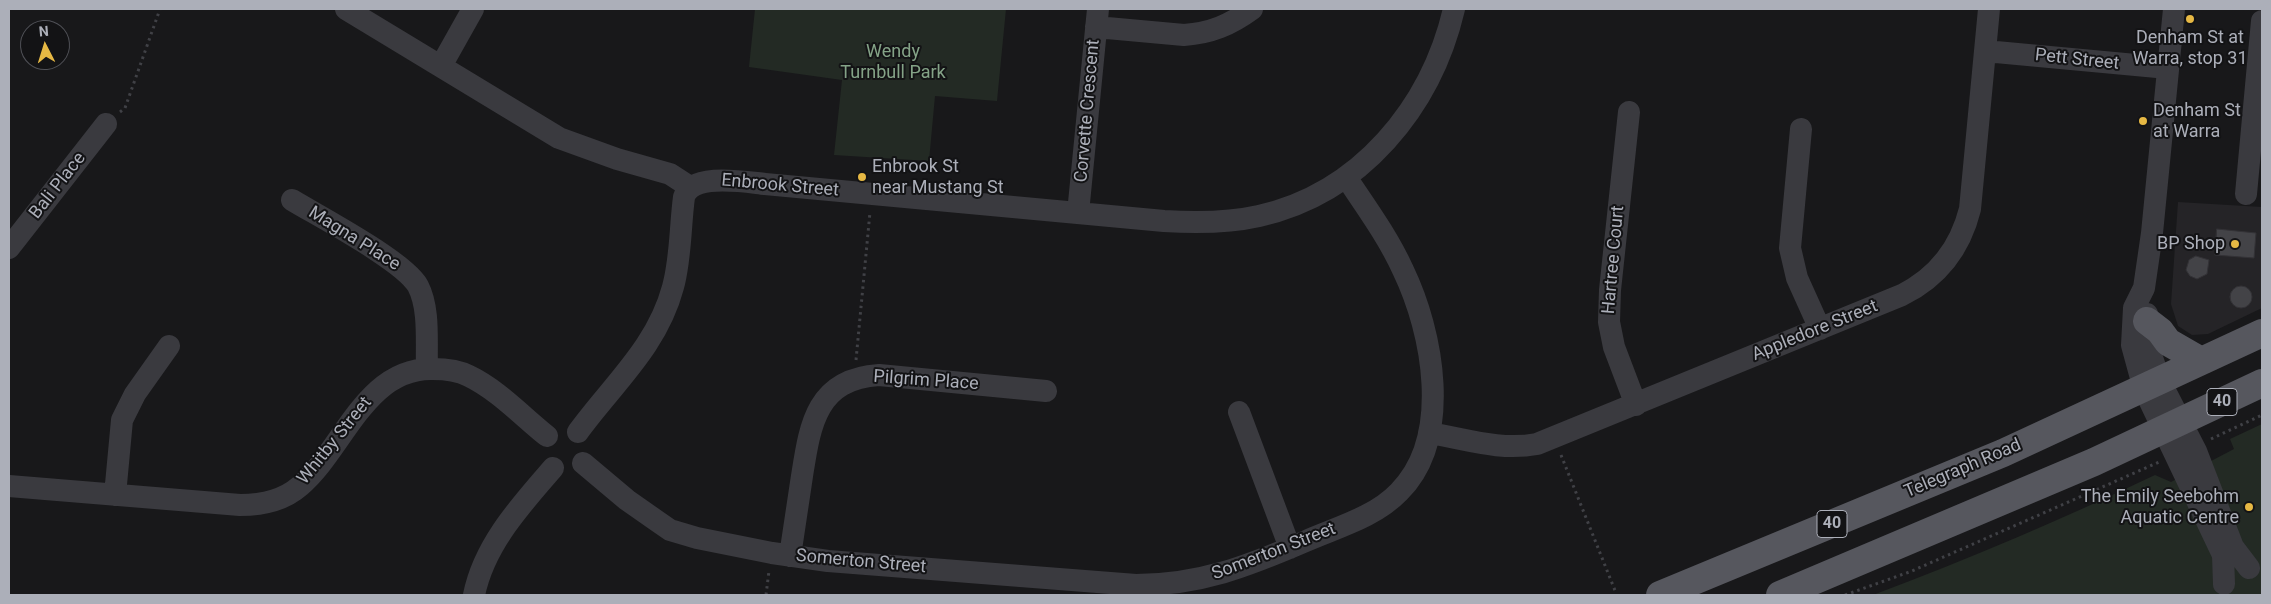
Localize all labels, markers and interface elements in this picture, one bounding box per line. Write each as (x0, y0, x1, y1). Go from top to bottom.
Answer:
marker: Denham St at Warra, stop 31 (2184, 13, 2196, 25)
north arrow (20, 20, 70, 70)
text: N (38, 23, 49, 39)
place label: Denham St at Warra, stop 31 (2132, 27, 2248, 70)
street label: Corvette Crescent (1071, 39, 1105, 183)
park label: Wendy Turnbull Park (840, 41, 946, 84)
street label: Pett Street (2034, 45, 2120, 75)
place label: Denham St at Warra (2153, 100, 2241, 142)
marker: Denham St at Warra (2137, 115, 2149, 127)
street label: Bali Place (25, 148, 91, 224)
place label: Enbrook St near Mustang St (872, 156, 1004, 198)
street label: Enbrook Street (720, 170, 840, 202)
marker: Enbrook St near Mustang St (856, 171, 868, 183)
street label: Magna Place (304, 202, 404, 276)
street label: Hartree Court (1598, 205, 1630, 315)
place label: BP Shop (2157, 233, 2225, 255)
marker: BP Shop (2229, 238, 2241, 250)
street label: Appledore Street (1749, 296, 1881, 366)
street label: Pilgrim Place (873, 367, 979, 395)
road number: 40 (2207, 388, 2237, 416)
street label: Whitby Street (293, 393, 377, 489)
street label: Telegraph Road (1901, 435, 2025, 503)
place label: The Emily Seebohm Aquatic Centre (2081, 486, 2239, 528)
marker: The Emily Seebohm Aquatic Centre (2243, 501, 2255, 513)
road number: 40 (1817, 510, 1847, 538)
street label: Somerton Street (1209, 518, 1339, 586)
street label: Somerton Street (795, 546, 927, 578)

